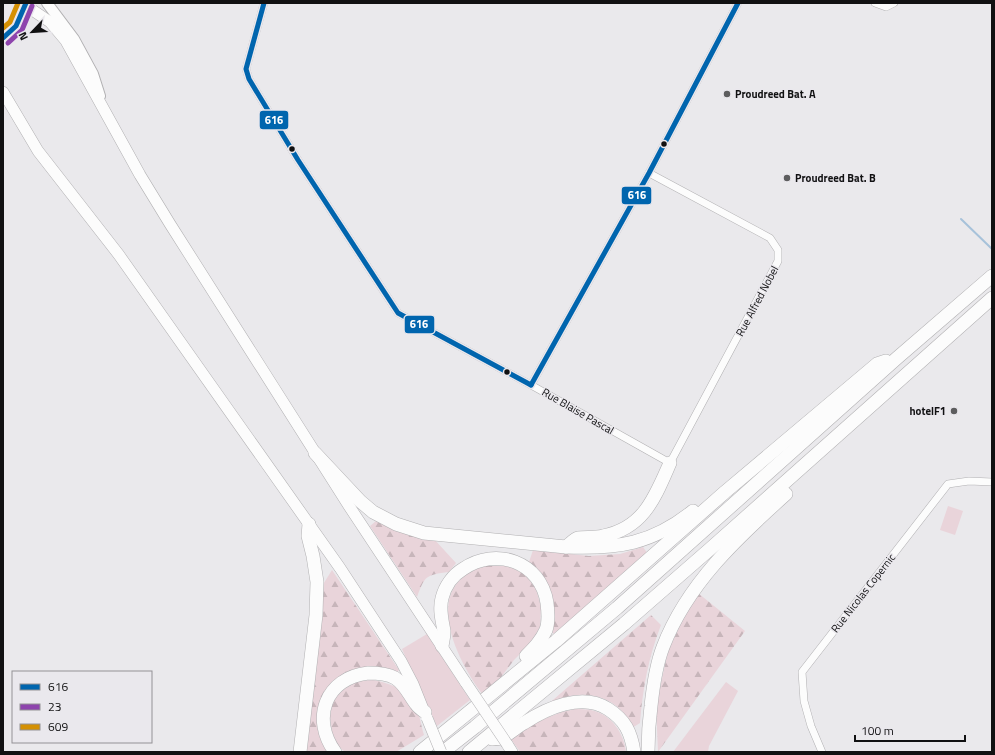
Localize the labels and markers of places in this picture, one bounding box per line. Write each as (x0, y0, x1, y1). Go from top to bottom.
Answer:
place label: Proudreed Bat. A (735, 86, 816, 102)
marker: Proudreed Bat. A (722, 89, 732, 99)
unlabelled marker (659, 139, 669, 149)
unlabelled marker (287, 144, 297, 154)
place label: Proudreed Bat. B (795, 170, 876, 186)
marker: Proudreed Bat. B (782, 173, 792, 183)
unlabelled marker (502, 367, 512, 377)
place label: hotelF1 (909, 403, 946, 419)
marker: hotelF1 (949, 406, 959, 416)

